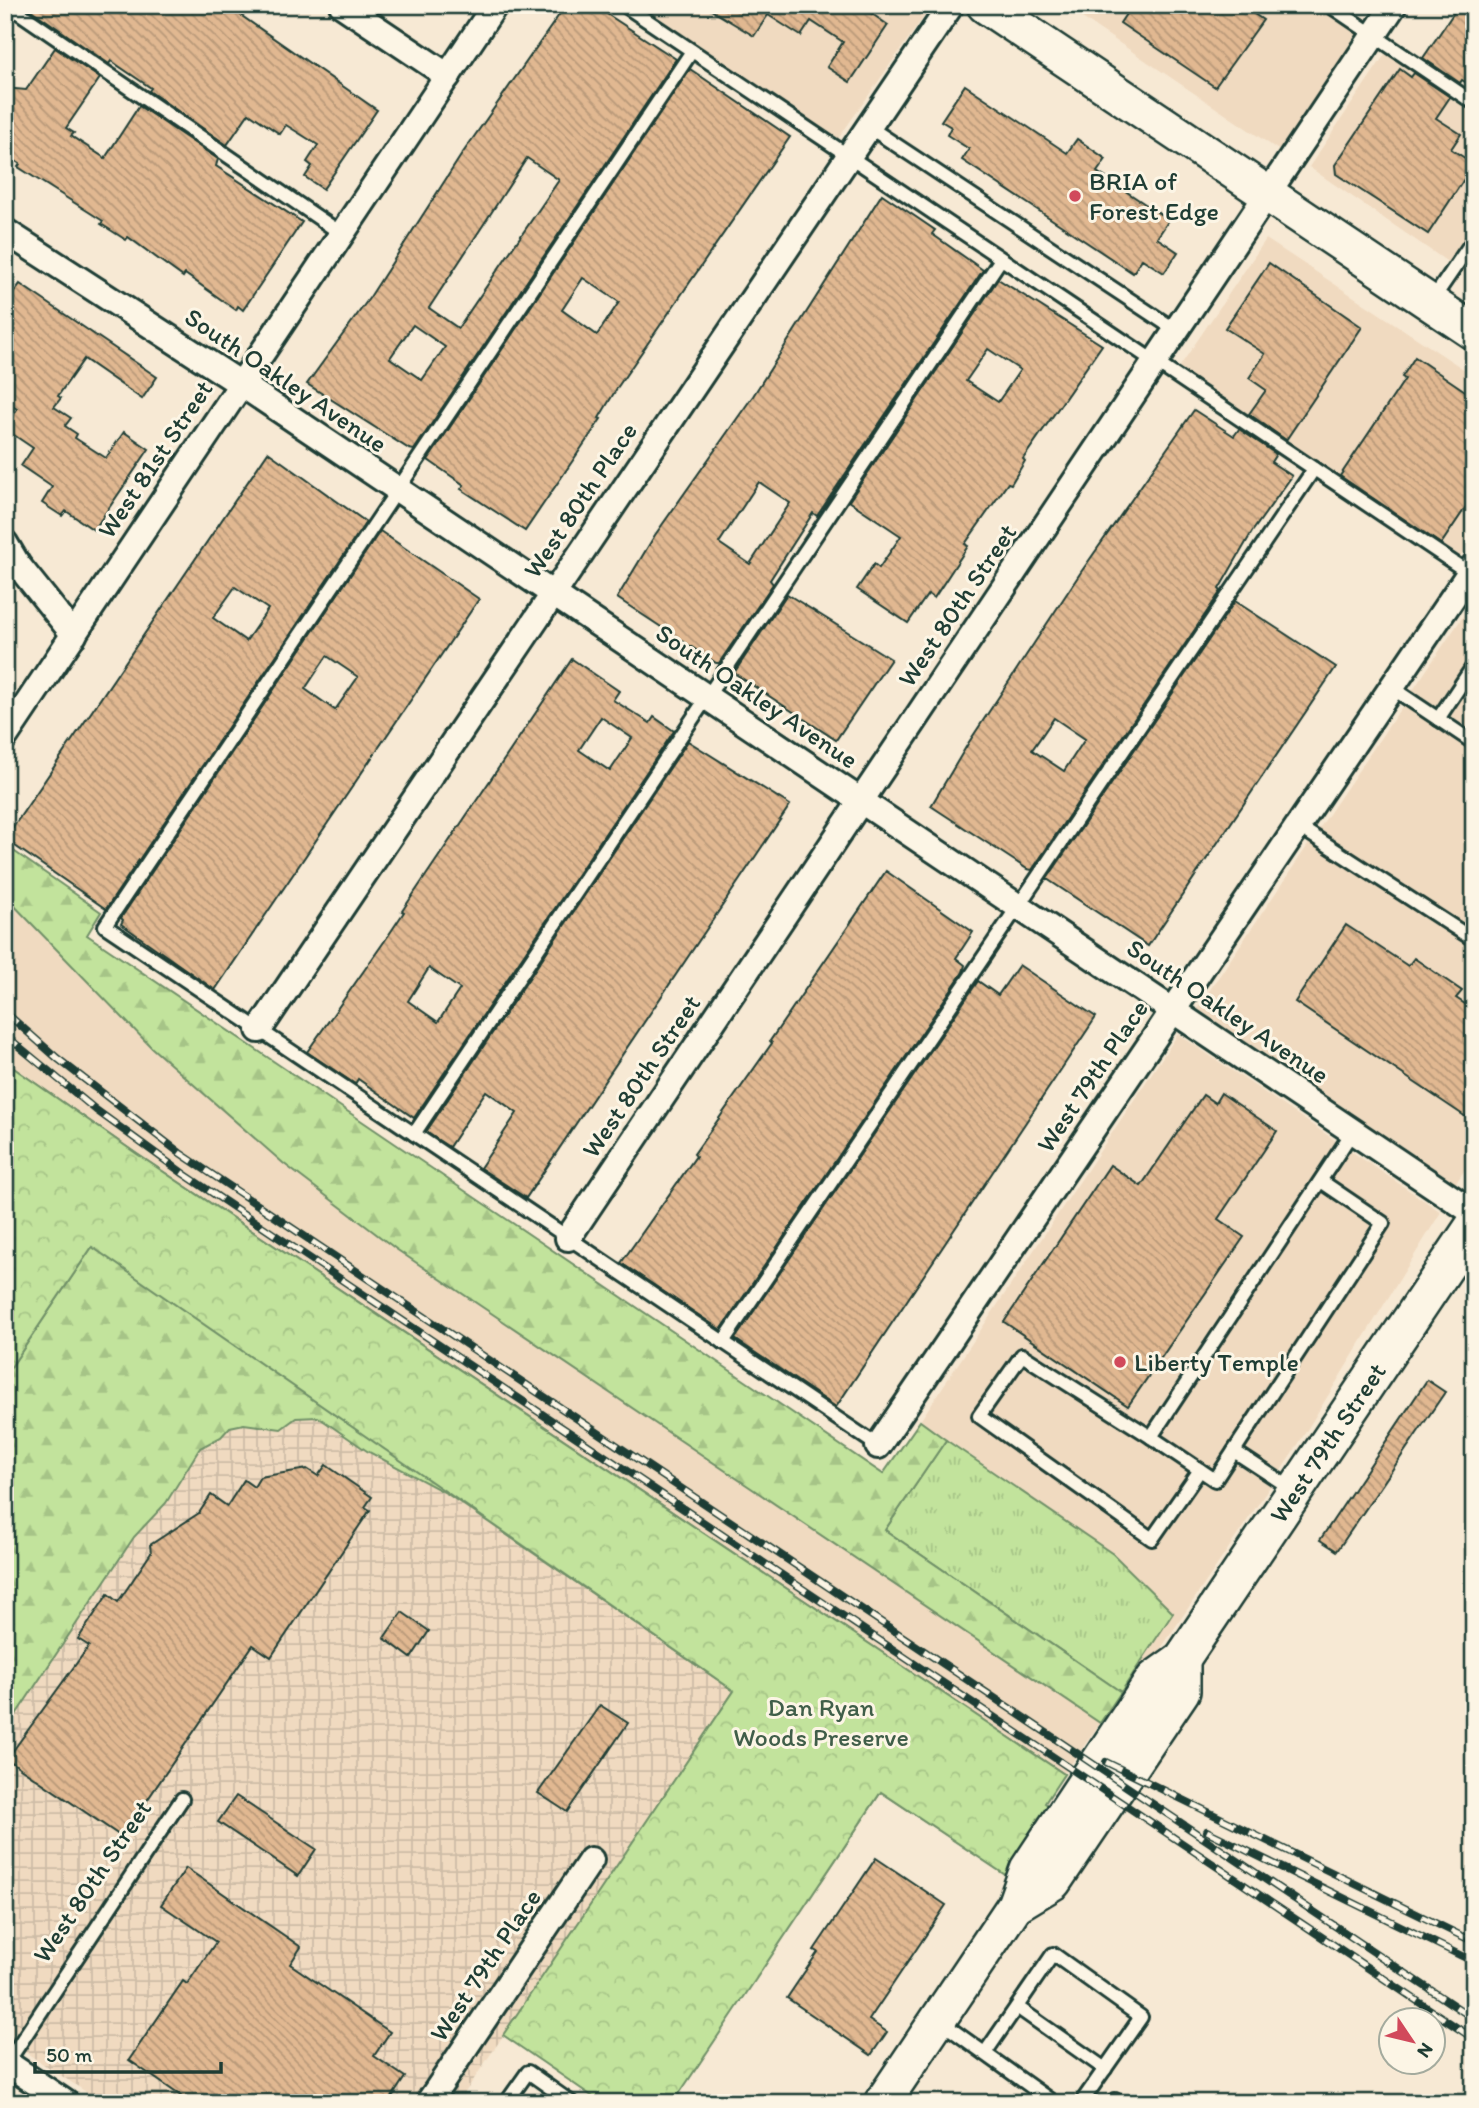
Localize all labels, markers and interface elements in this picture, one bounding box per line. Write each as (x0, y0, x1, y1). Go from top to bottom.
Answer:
place label: BRIA of Forest Edge (1089, 165, 1219, 227)
marker: BRIA of Forest Edge (1067, 188, 1083, 204)
street label: South Oakley Avenue (179, 300, 393, 460)
street label: West 81st Street (90, 374, 220, 544)
street label: West 80th Place (516, 416, 644, 584)
street label: West 80th Street (891, 517, 1023, 693)
street label: South Oakley Avenue (650, 616, 864, 776)
street label: South Oakley Avenue (1121, 931, 1335, 1091)
street label: West 80th Street (575, 988, 707, 1164)
street label: West 79th Place (1029, 994, 1155, 1158)
place label: Liberty Temple (1134, 1346, 1299, 1378)
marker: Liberty Temple (1112, 1354, 1128, 1370)
street label: West 79th Street (1262, 1356, 1393, 1529)
park label: Dan Ryan Woods Preserve (733, 1691, 909, 1753)
street label: West 80th Street (26, 1793, 158, 1969)
street label: West 79th Place (422, 1883, 548, 2047)
north arrow (1378, 2007, 1448, 2076)
scale bar (35, 2031, 220, 2075)
text: N (1412, 2039, 1439, 2062)
text: 50 m (46, 2042, 93, 2067)

